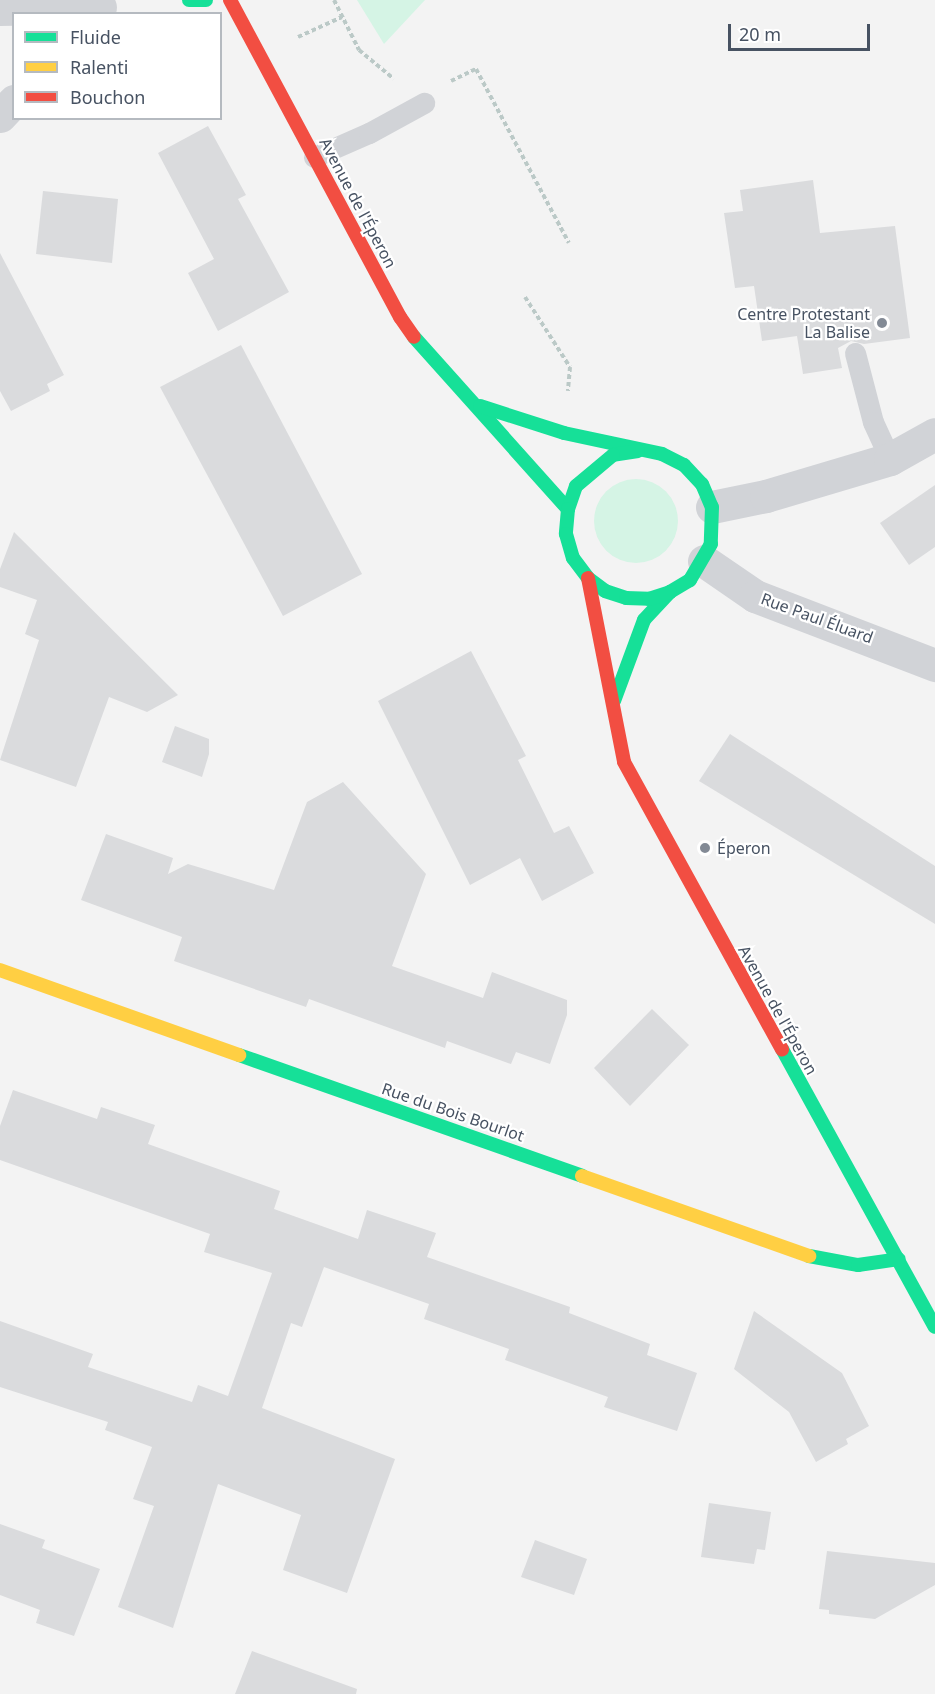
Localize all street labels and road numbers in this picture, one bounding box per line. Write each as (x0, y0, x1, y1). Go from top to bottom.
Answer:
street label: Avenue de l'Éperon (316, 135, 400, 271)
street label: Rue Paul Éluard (758, 589, 876, 647)
street label: Avenue de l'Éperon (735, 942, 821, 1078)
street label: Rue du Bois Bourlot (379, 1079, 527, 1145)

